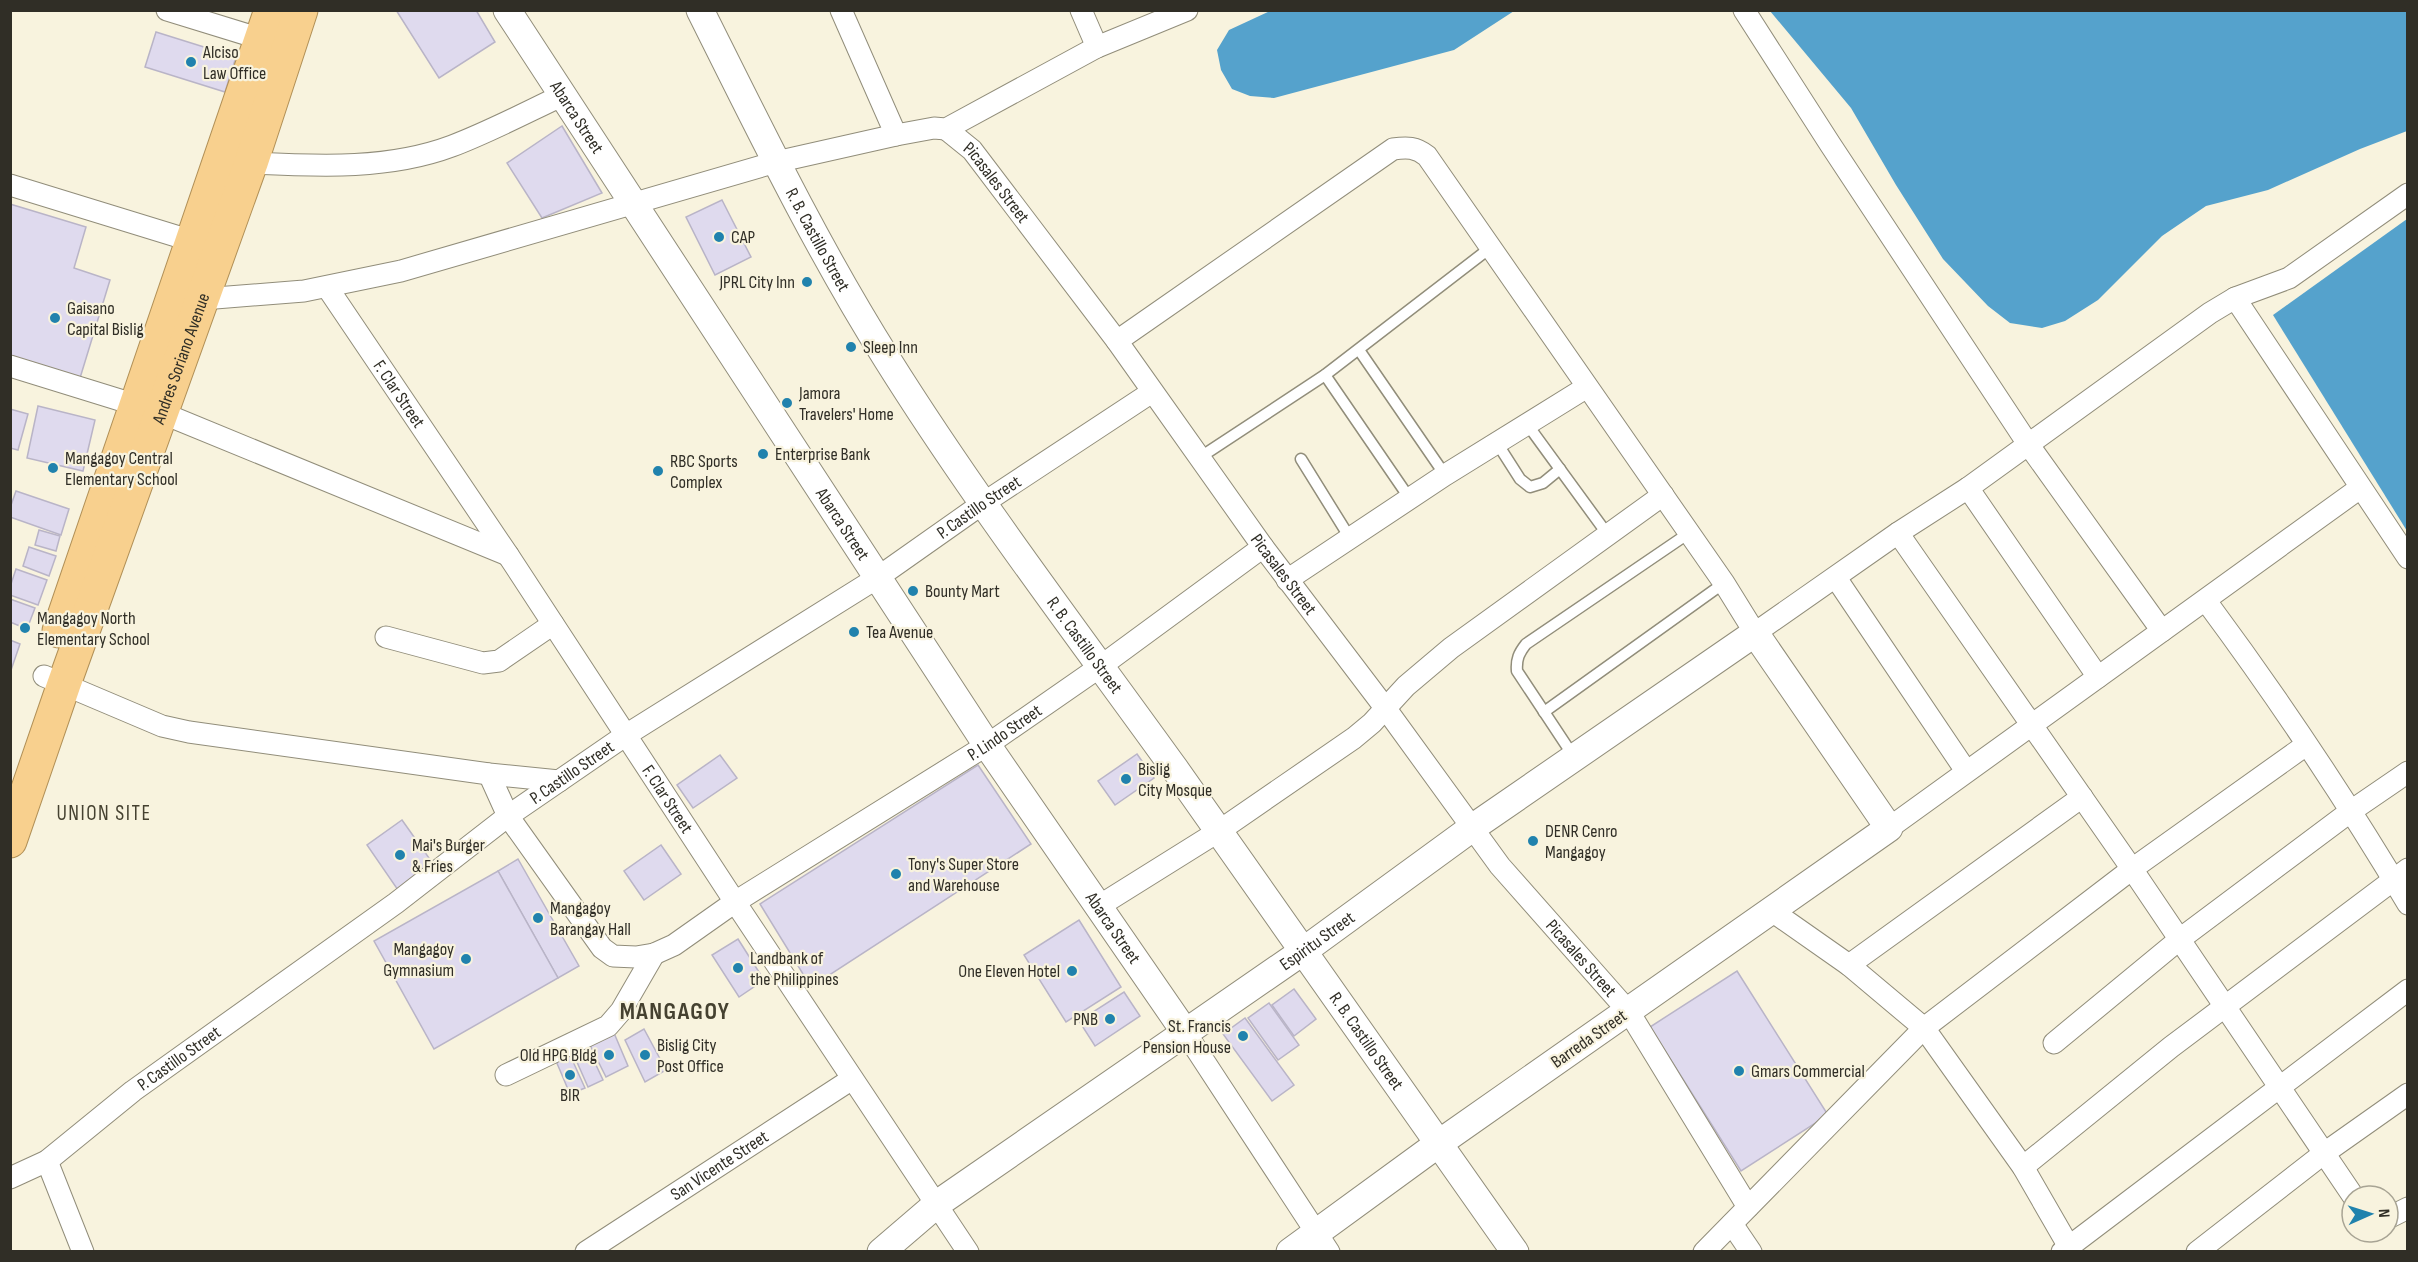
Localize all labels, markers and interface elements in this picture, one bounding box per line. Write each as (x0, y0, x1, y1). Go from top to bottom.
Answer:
place label: Alciso Law Office (202, 42, 266, 84)
marker: Alciso Law Office (184, 55, 198, 69)
street label: Abarca Street (545, 76, 608, 158)
street label: Picasales Street (960, 137, 1034, 227)
street label: R. B. Castillo Street (781, 184, 855, 295)
place label: CAP (731, 227, 755, 248)
marker: CAP (712, 230, 726, 244)
place label: JPRL City Inn (718, 272, 795, 293)
marker: JPRL City Inn (800, 275, 814, 289)
street label: Andres Soriano Avenue (147, 290, 214, 428)
place label: Gaisano Capital Bislig (67, 298, 144, 340)
marker: Gaisano Capital Bislig (48, 311, 62, 325)
place label: Sleep Inn (863, 337, 918, 358)
marker: Sleep Inn (844, 340, 858, 354)
street label: F. Clar Street (369, 356, 430, 432)
place label: Jamora Travelers' Home (798, 383, 894, 425)
marker: Jamora Travelers' Home (780, 396, 794, 410)
place label: Enterprise Bank (775, 444, 870, 465)
marker: Enterprise Bank (756, 447, 770, 461)
place label: Mangagoy Central Elementary School (65, 448, 178, 490)
place label: RBC Sports Complex (670, 451, 738, 493)
marker: Mangagoy Central Elementary School (46, 461, 60, 475)
marker: RBC Sports Complex (651, 464, 665, 478)
street label: P. Castillo Street (933, 471, 1025, 543)
street label: Abarca Street (811, 483, 874, 565)
street label: Picasales Street (1246, 530, 1321, 619)
place label: Bounty Mart (925, 581, 1000, 602)
marker: Bounty Mart (906, 584, 920, 598)
street label: R. B. Castillo Street (1043, 593, 1127, 698)
place label: Mangagoy North Elementary School (37, 608, 150, 650)
marker: Mangagoy North Elementary School (18, 621, 32, 635)
place label: Tea Avenue (866, 622, 933, 643)
marker: Tea Avenue (847, 625, 861, 639)
street label: P. Lindo Street (964, 700, 1046, 765)
street label: P. Castillo Street (526, 736, 618, 808)
place label: Bislig City Mosque (1138, 759, 1212, 801)
street label: F. Clar Street (638, 761, 698, 837)
marker: Bislig City Mosque (1119, 772, 1133, 786)
district label: UNION SITE (56, 801, 152, 826)
place label: DENR Cenro Mangagoy (1545, 821, 1618, 863)
marker: DENR Cenro Mangagoy (1526, 834, 1540, 848)
place label: Mai's Burger & Fries (412, 835, 485, 877)
marker: Mai's Burger & Fries (393, 848, 407, 862)
place label: Tony's Super Store and Warehouse (908, 854, 1019, 896)
marker: Tony's Super Store and Warehouse (889, 867, 903, 881)
street label: Abarca Street (1081, 887, 1145, 968)
place label: Mangagoy Barangay Hall (550, 898, 631, 940)
street label: Espiritu Street (1276, 907, 1359, 975)
marker: Mangagoy Barangay Hall (531, 911, 545, 925)
street label: Picasales Street (1542, 915, 1621, 1001)
place label: Mangagoy Gymnasium (383, 939, 454, 981)
place label: Landbank of the Philippines (750, 948, 839, 990)
marker: Mangagoy Gymnasium (459, 952, 473, 966)
marker: Landbank of the Philippines (731, 961, 745, 975)
place label: One Eleven Hotel (958, 961, 1060, 982)
marker: One Eleven Hotel (1065, 964, 1079, 978)
street label: R. B. Castillo Street (1325, 988, 1408, 1094)
district label: MANGAGOY (620, 997, 730, 1026)
street label: Barreda Street (1547, 1005, 1631, 1073)
place label: PNB (1073, 1009, 1098, 1030)
marker: PNB (1103, 1012, 1117, 1026)
place label: St. Francis Pension House (1143, 1016, 1231, 1058)
street label: P. Castillo Street (133, 1021, 225, 1095)
marker: St. Francis Pension House (1236, 1029, 1250, 1043)
place label: Bislig City Post Office (657, 1035, 724, 1077)
place label: Old HPG Bldg (520, 1045, 597, 1066)
marker: Old HPG Bldg (602, 1048, 616, 1062)
marker: Bislig City Post Office (638, 1048, 652, 1062)
place label: Gmars Commercial (1751, 1061, 1865, 1082)
marker: Gmars Commercial (1732, 1064, 1746, 1078)
marker: BIR (563, 1068, 577, 1082)
place label: BIR (560, 1085, 580, 1106)
street label: San Vicente Street (666, 1126, 773, 1205)
north arrow (2340, 1184, 2400, 1244)
text: N (2374, 1209, 2393, 1218)

